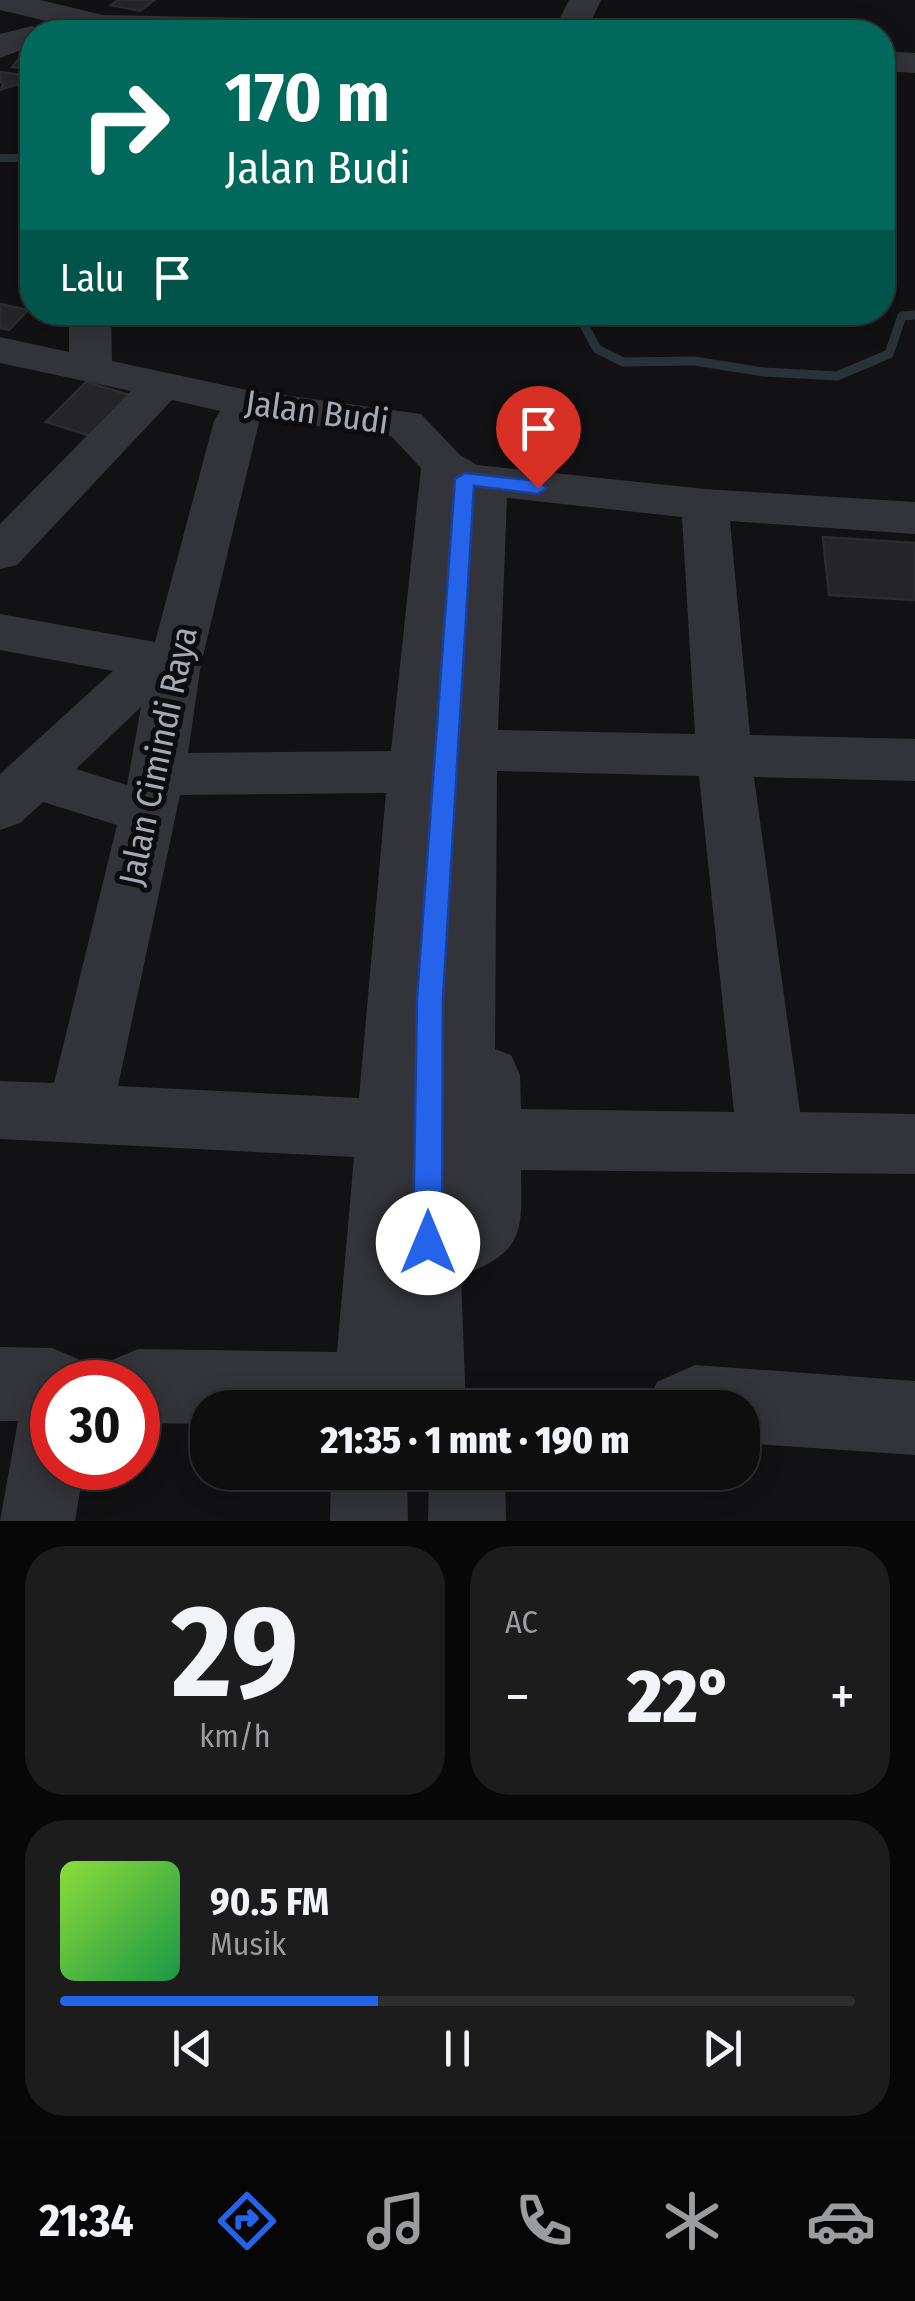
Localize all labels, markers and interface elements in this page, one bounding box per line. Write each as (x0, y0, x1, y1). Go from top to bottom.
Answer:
text: 170 m (225, 56, 390, 140)
icon: right (60, 60, 190, 190)
text: Jalan Budi (225, 141, 411, 195)
icon: arrive (145, 250, 200, 305)
text: Lalu (60, 255, 125, 301)
street label: Jalan Budi (243, 381, 391, 443)
pin (496, 386, 581, 489)
icon: arrive (511, 401, 566, 456)
street label: Jalan Cimindi Raya (110, 623, 206, 889)
position arrow (376, 1191, 480, 1295)
speed limit sign: 30 (30, 1360, 160, 1490)
text: 21:35 · 1 mnt · 190 m (321, 1417, 629, 1463)
text: 29 (172, 1574, 298, 1730)
text: AC (505, 1603, 538, 1641)
text: 22° (627, 1652, 733, 1742)
text: − (505, 1664, 530, 1730)
text: + (830, 1664, 855, 1730)
text: km/h (199, 1717, 271, 1755)
text: 90.5 FM (210, 1879, 329, 1925)
text: Musik (210, 1925, 286, 1963)
icon: previous (165, 2021, 220, 2076)
icon: pause (430, 2021, 485, 2076)
icon: next (695, 2021, 750, 2076)
icon: directions (212, 2186, 282, 2256)
icon: music (361, 2186, 431, 2256)
icon: phone (509, 2186, 579, 2256)
icon: climate (657, 2186, 727, 2256)
icon: car (806, 2186, 876, 2256)
text: 21:34 (39, 2194, 134, 2248)

